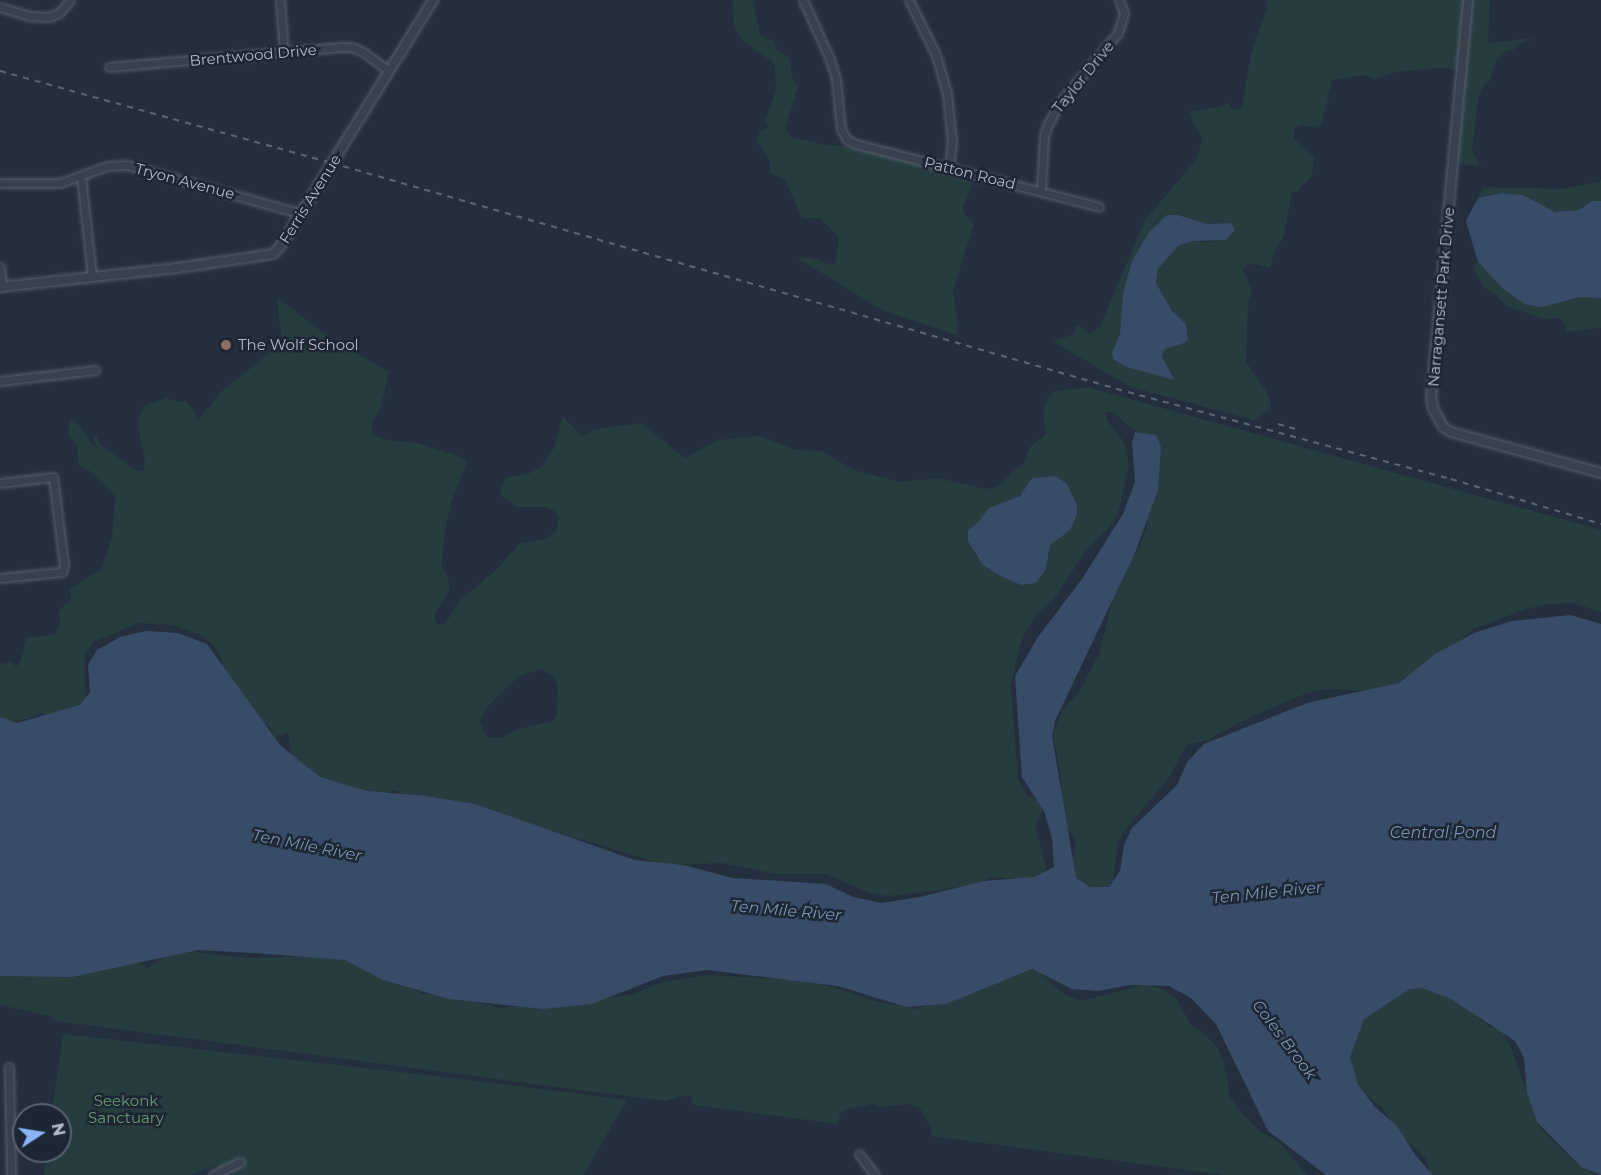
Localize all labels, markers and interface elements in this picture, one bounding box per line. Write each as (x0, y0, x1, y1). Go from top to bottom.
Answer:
street label: Taylor Drive (1048, 37, 1118, 117)
street label: Brentwood Drive (189, 40, 317, 70)
street label: Ferris Avenue (275, 151, 345, 247)
street label: Patton Road (922, 153, 1018, 193)
street label: Tryon Avenue (133, 159, 237, 203)
street label: Narragansett Park Drive (1424, 206, 1458, 388)
place label: The Wolf School (238, 336, 359, 354)
marker: The Wolf School (219, 338, 233, 352)
water label: Central Pond (1390, 823, 1496, 843)
water label: Ten Mile River (251, 826, 363, 866)
water label: Ten Mile River (1211, 878, 1323, 908)
water label: Ten Mile River (730, 897, 842, 925)
water label: Coles Brook (1248, 996, 1320, 1084)
park label: Seekonk Sanctuary (88, 1091, 164, 1126)
north arrow (12, 1103, 72, 1163)
text: N (48, 1121, 69, 1138)

